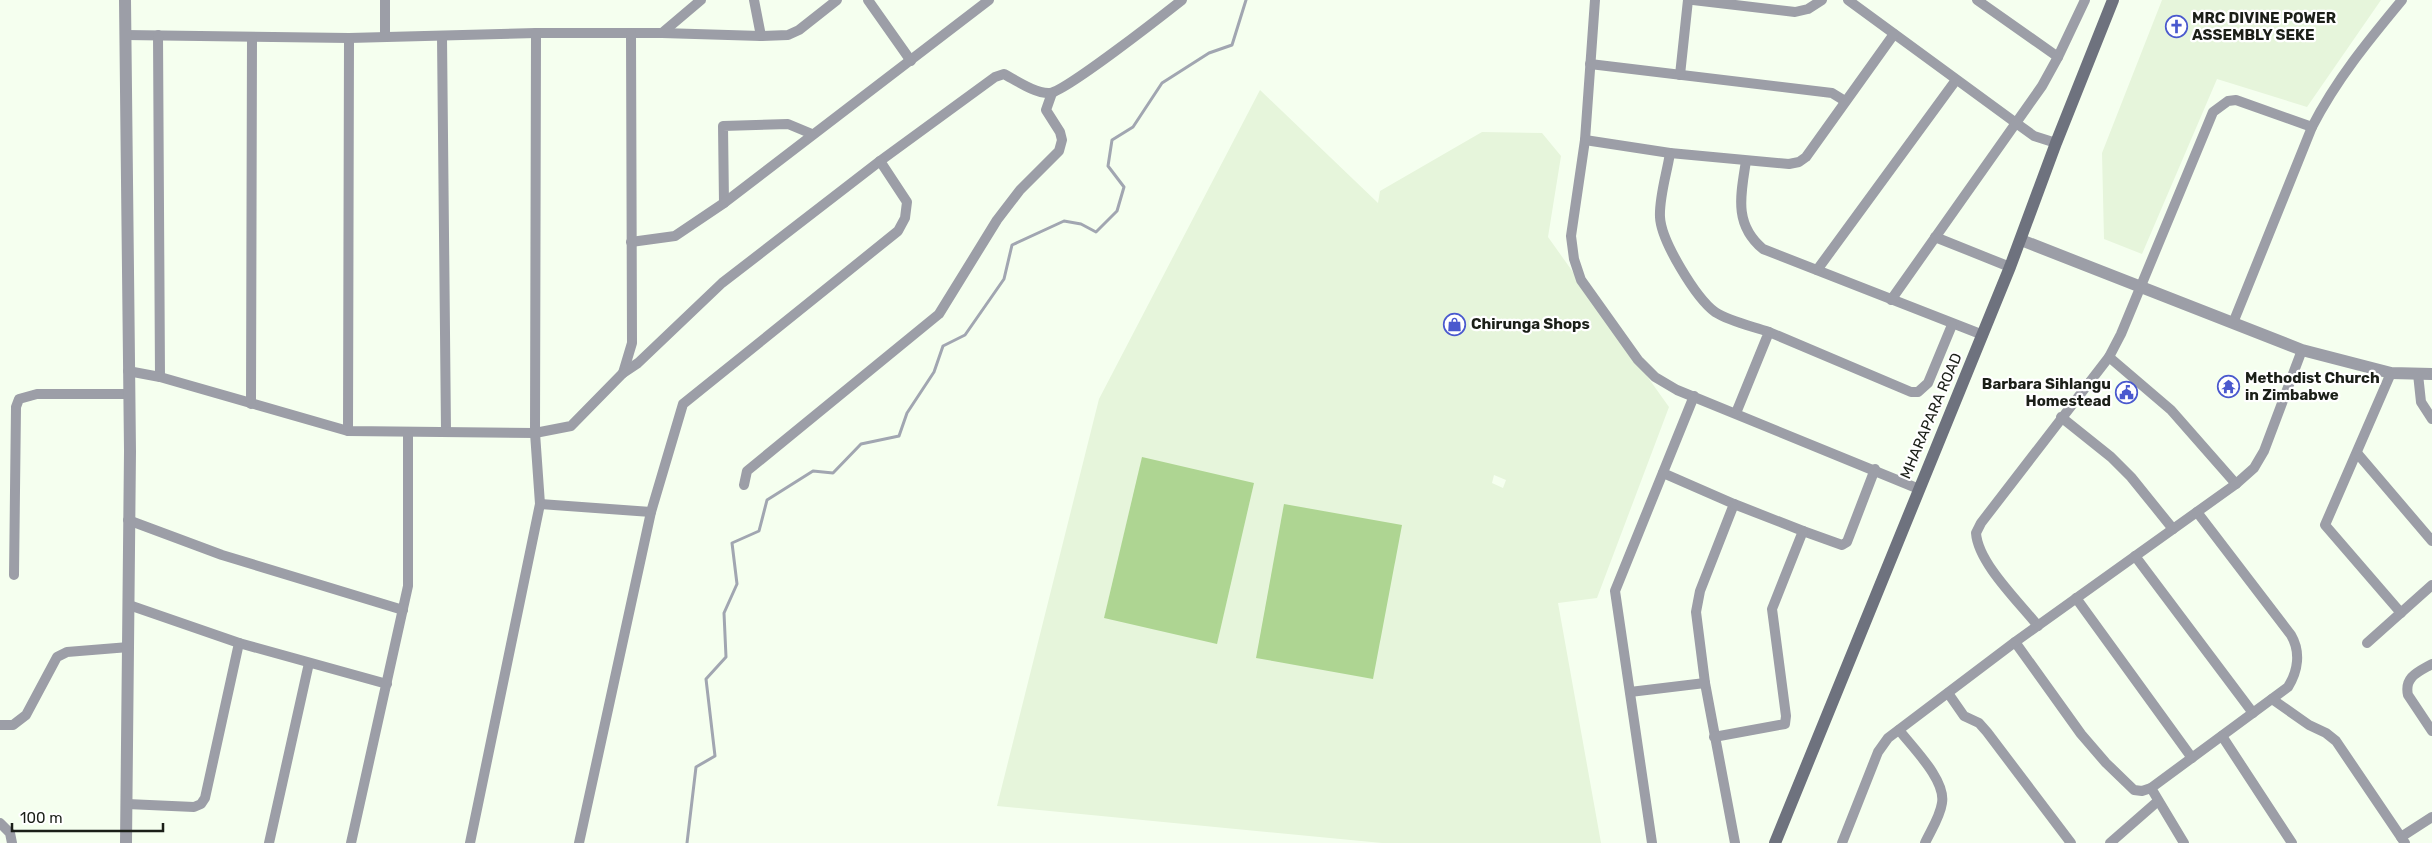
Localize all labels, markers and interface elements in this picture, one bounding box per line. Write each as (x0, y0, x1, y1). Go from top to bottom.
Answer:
place label: MRC DIVINE POWER ASSEMBLY SEKE (2192, 9, 2336, 44)
church icon: MRC DIVINE POWER ASSEMBLY SEKE (2164, 15, 2188, 39)
shop icon: Chirunga Shops (1443, 312, 1467, 336)
place label: Chirunga Shops (1471, 315, 1590, 333)
street label: MHARAPARA ROAD (1896, 350, 1966, 482)
place label: Methodist Church in Zimbabwe (2245, 369, 2380, 404)
place label: Barbara Sihlangu Homestead (1982, 375, 2111, 410)
temple icon: Methodist Church in Zimbabwe (2217, 375, 2241, 399)
public building icon: Barbara Sihlangu Homestead (2115, 381, 2139, 405)
scale bar (12, 800, 164, 832)
text: 100 m (20, 809, 62, 827)

